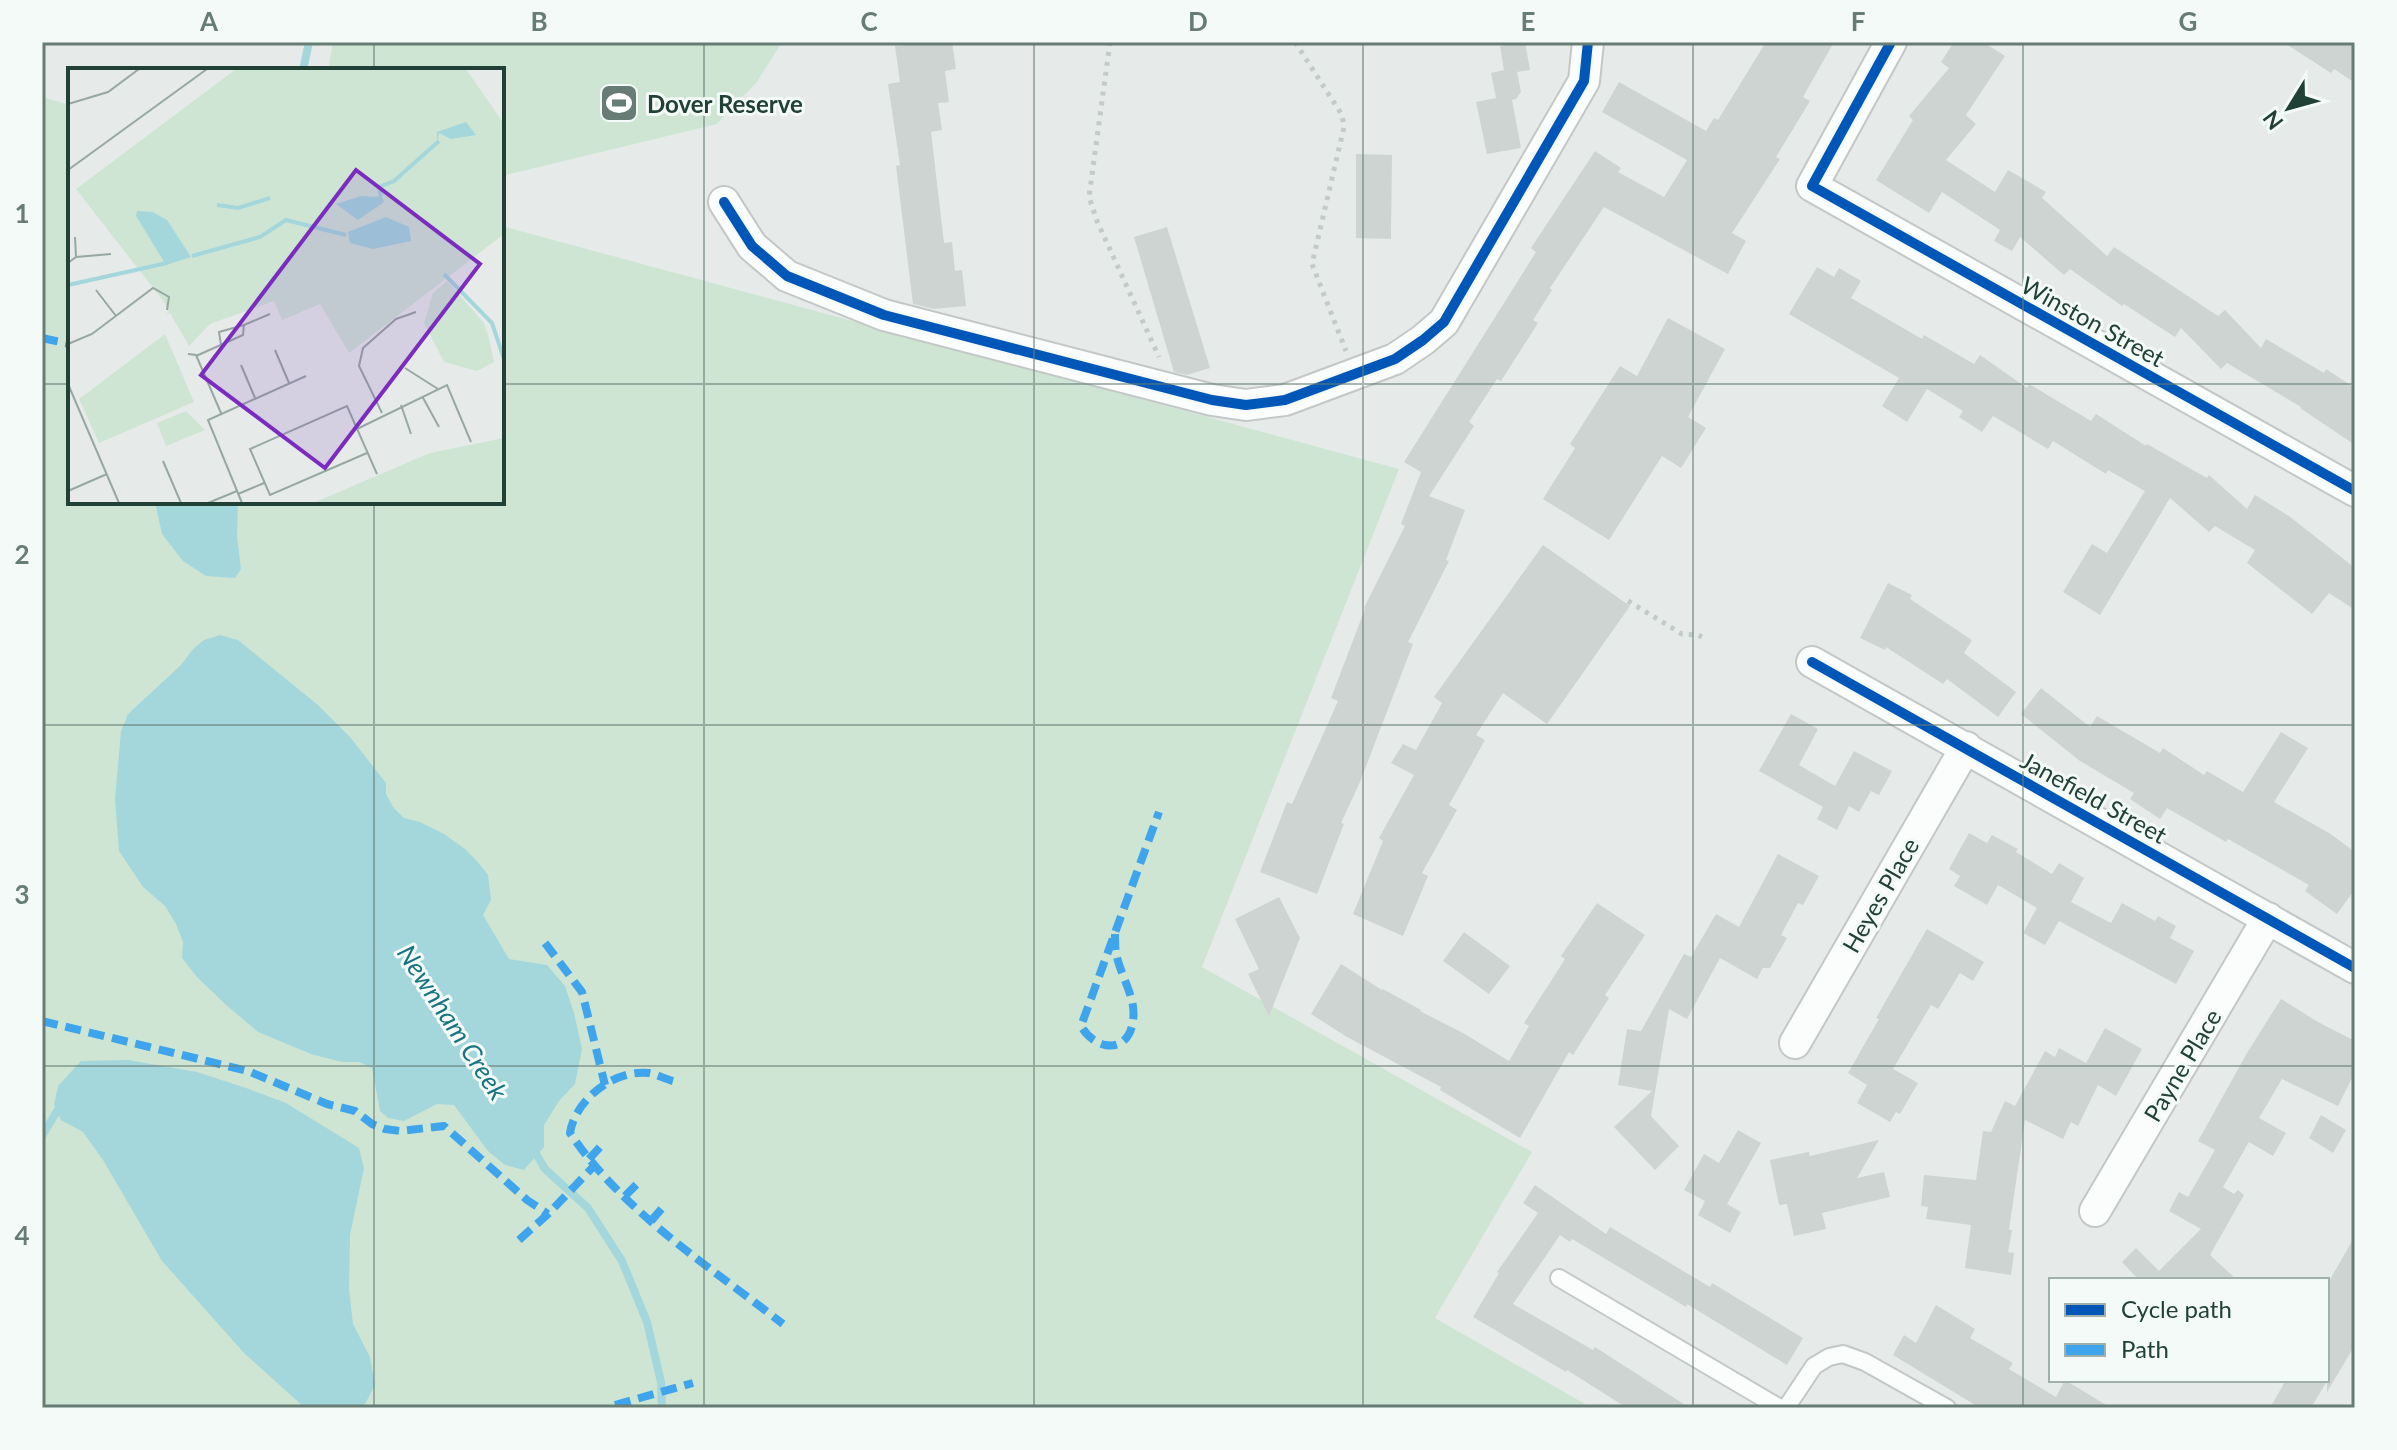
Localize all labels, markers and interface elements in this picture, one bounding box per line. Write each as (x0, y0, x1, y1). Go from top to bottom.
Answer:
text: A (199, 5, 219, 37)
text: B (530, 5, 548, 37)
text: C (860, 5, 878, 37)
text: D (1188, 5, 1208, 37)
text: E (1521, 5, 1535, 37)
text: F (1851, 5, 1865, 37)
text: G (2179, 5, 2197, 37)
inset map (68, 68, 504, 504)
north arrow (2249, 68, 2329, 148)
sports icon: Dover Reserve (598, 82, 640, 124)
place label: Dover Reserve (647, 89, 803, 118)
text: N (2257, 105, 2289, 135)
text: 1 (14, 197, 30, 229)
street label: Winston Street (2016, 270, 2170, 372)
text: 2 (14, 538, 30, 570)
street label: Janefield Street (2016, 745, 2172, 849)
street label: Heyes Place (1836, 833, 1924, 957)
text: 3 (14, 878, 30, 910)
water label: Newnham Creek (391, 938, 515, 1106)
street label: Payne Place (2137, 1003, 2227, 1127)
text: 4 (14, 1219, 30, 1251)
legend (2049, 1278, 2329, 1382)
text: Cycle path (2121, 1294, 2232, 1323)
text: Path (2121, 1334, 2169, 1363)

